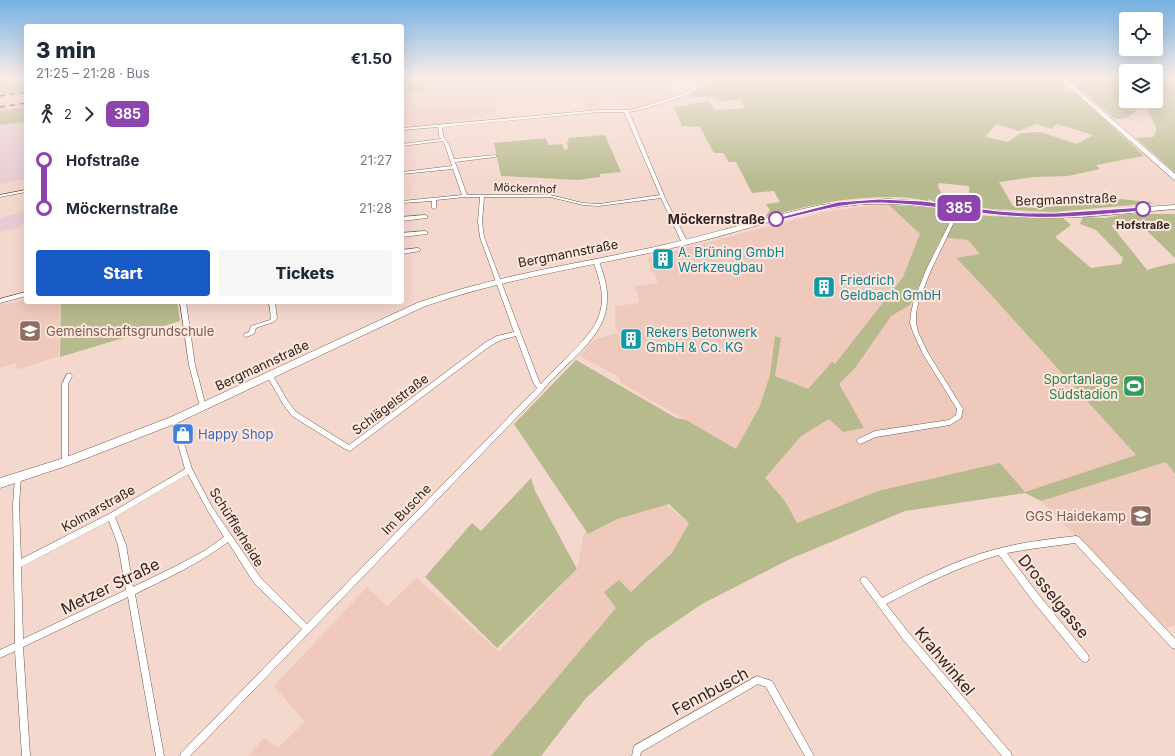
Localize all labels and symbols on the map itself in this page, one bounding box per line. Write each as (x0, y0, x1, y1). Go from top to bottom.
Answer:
street label: Möckernhof (493, 180, 557, 196)
street label: Bergmannstraße (1015, 189, 1117, 209)
line badge: 385 (936, 195, 982, 221)
marker: Hofstraße (1135, 201, 1151, 217)
place label: Möckernstraße (668, 211, 765, 227)
marker: Möckernstraße (768, 211, 784, 227)
place label: Hofstraße (1116, 218, 1170, 232)
street label: Bergmannstraße (517, 235, 619, 271)
place label: A. Brüning GmbH Werkzeugbau (678, 244, 784, 275)
building icon: A. Brüning GmbH Werkzeugbau (650, 246, 676, 272)
place label: Friedrich Geldbach GmbH (840, 272, 941, 303)
building icon: Friedrich Geldbach GmbH (811, 274, 837, 300)
school or university icon: Gemeinschaftsgrundschule (17, 318, 43, 344)
place label: Gemeinschaftsgrundschule (46, 323, 214, 339)
place label: Rekers Betonwerk GmbH & Co. KG (646, 324, 758, 355)
building icon: Rekers Betonwerk GmbH & Co. KG (618, 326, 644, 352)
street label: Bergmannstraße (213, 336, 311, 394)
street label: Schlägelstraße (349, 370, 431, 438)
place label: Sportanlage Südstadion (1044, 371, 1118, 402)
sports icon: Sportanlage Südstadion (1121, 373, 1147, 399)
shop icon: Happy Shop (170, 421, 196, 447)
place label: Happy Shop (198, 426, 273, 442)
street label: Im Busche (378, 480, 434, 538)
street label: Kolmarstraße (58, 481, 138, 535)
street label: Schüfflerheide (206, 485, 268, 569)
school or university icon: GGS Haidekamp (1128, 503, 1154, 529)
place label: GGS Haidekamp (1025, 508, 1126, 524)
street label: Drosselgasse (1014, 550, 1094, 642)
street label: Metzer Straße (57, 554, 163, 618)
street label: Krahwinkel (911, 623, 979, 699)
street label: Fennbusch (669, 663, 751, 719)

